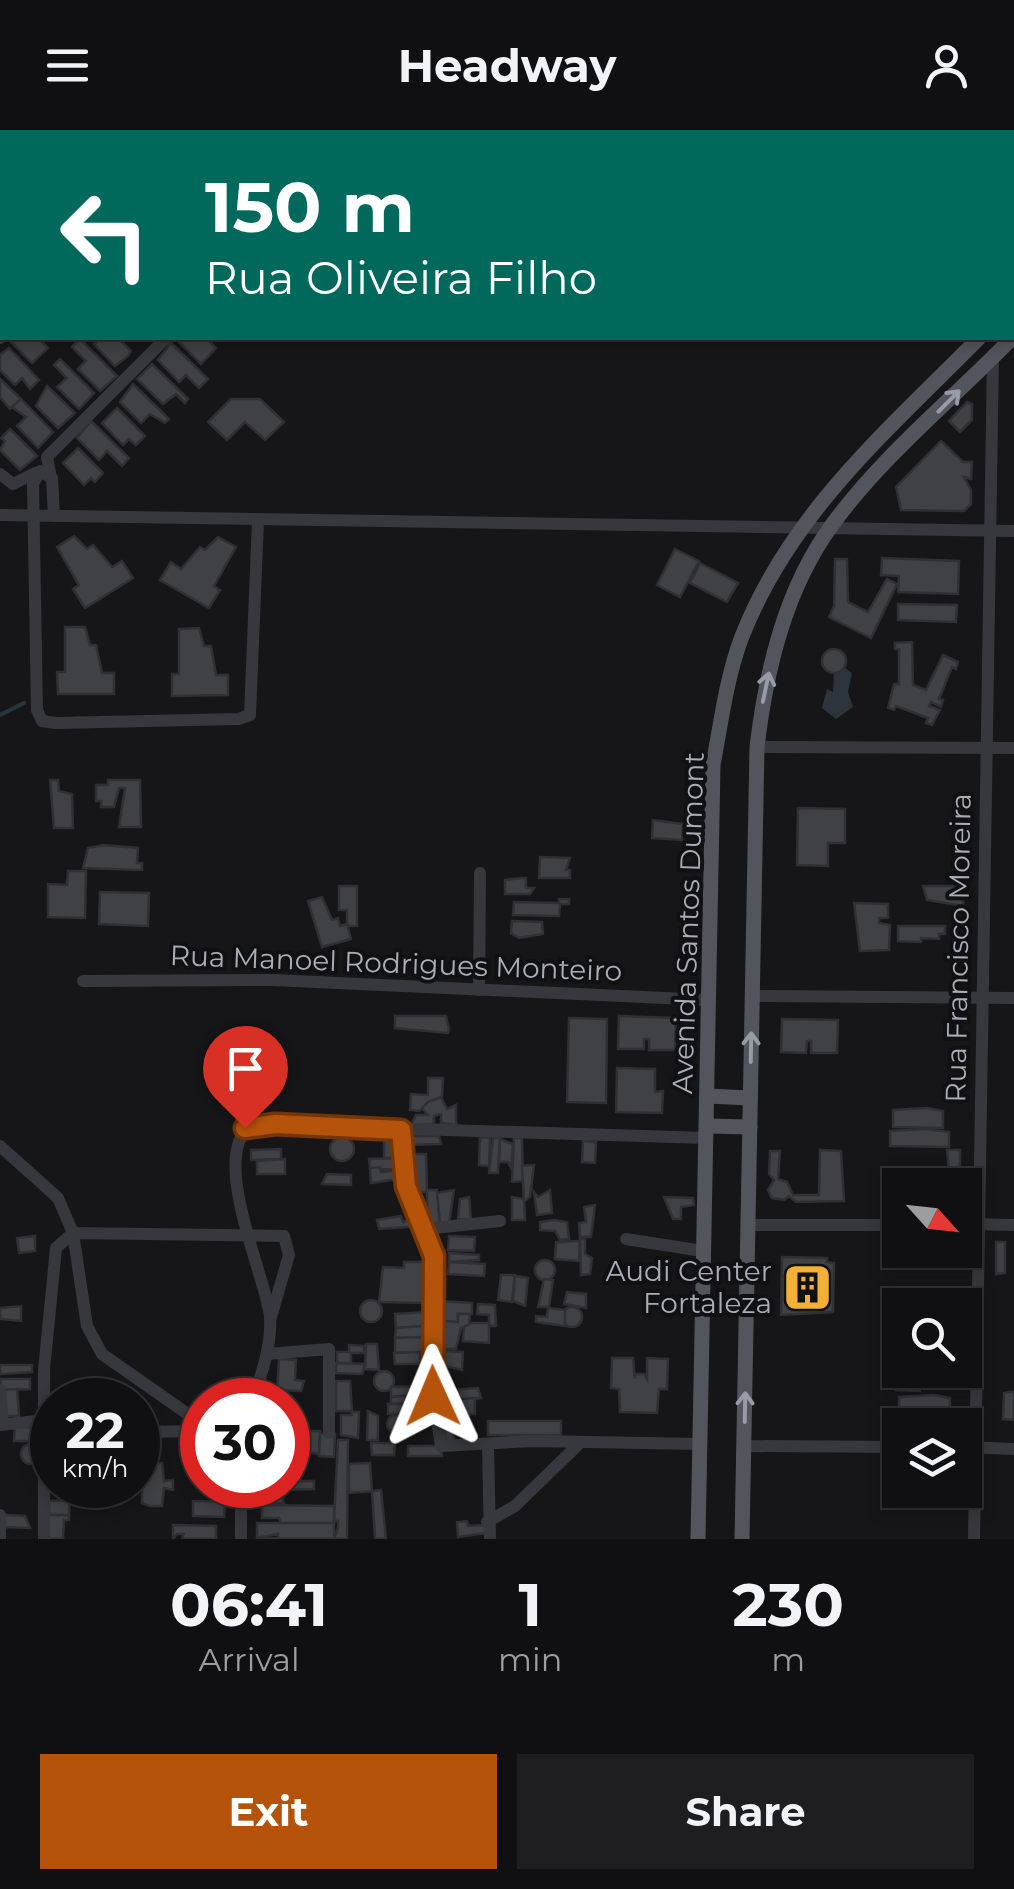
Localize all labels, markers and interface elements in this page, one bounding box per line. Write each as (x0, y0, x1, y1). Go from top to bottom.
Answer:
icon: menu (40, 38, 95, 93)
text: Headway (398, 38, 616, 93)
icon: person (919, 38, 974, 93)
text: 150 m (205, 164, 415, 250)
icon: left (40, 170, 170, 300)
text: Rua Oliveira Filho (205, 250, 597, 305)
one-way arrow (937, 390, 961, 414)
one-way arrow (757, 672, 776, 704)
street label: Avenida Santos Dumont (665, 752, 711, 1094)
street label: Rua Francisco Moreira (938, 793, 978, 1103)
street label: Rua Manoel Rodrigues Monteiro (169, 938, 623, 988)
pin (203, 1026, 288, 1129)
one-way arrow (742, 1031, 760, 1064)
icon: arrive (218, 1041, 273, 1096)
north arrow (882, 1168, 982, 1268)
map controls (882, 1168, 982, 1508)
place label: Audi Center Fortaleza (606, 1254, 772, 1320)
building icon: Audi Center Fortaleza (781, 1261, 833, 1313)
button: search (882, 1288, 982, 1388)
position arrow (381, 1344, 485, 1448)
speed limit sign: 30 (180, 1378, 310, 1508)
one-way arrow (736, 1391, 754, 1424)
text: 22 (66, 1400, 125, 1461)
button: layers (882, 1408, 982, 1508)
text: km/h (62, 1453, 128, 1483)
text: 06:41 (170, 1568, 328, 1641)
text: 1 (518, 1568, 542, 1641)
text: 230 (732, 1568, 844, 1641)
text: Arrival (199, 1640, 300, 1679)
text: min (498, 1640, 562, 1679)
text: m (771, 1640, 805, 1679)
button: Exit (40, 1754, 497, 1869)
button: Share (517, 1754, 974, 1869)

